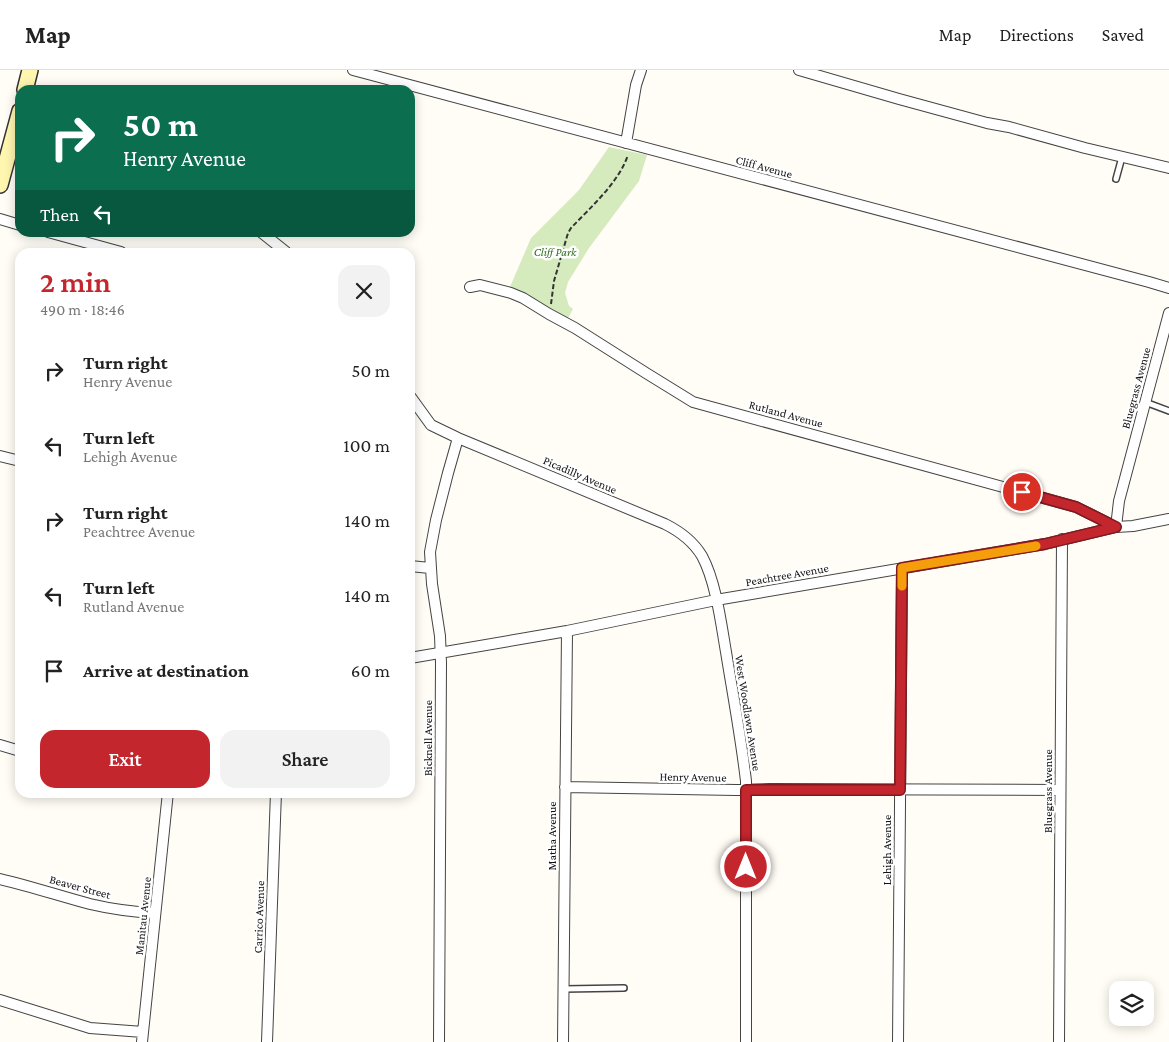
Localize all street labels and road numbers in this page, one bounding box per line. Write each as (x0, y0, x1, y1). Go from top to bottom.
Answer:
street label: Cliff Avenue (734, 153, 794, 181)
street label: Bluegrass Avenue (1118, 346, 1154, 430)
street label: Rutland Avenue (748, 397, 824, 431)
street label: Picadilly Avenue (541, 453, 619, 497)
street label: Peachtree Avenue (744, 561, 830, 589)
street label: West Woodlawn Avenue (732, 654, 764, 772)
street label: Bicknell Avenue (421, 700, 435, 776)
street label: Bluegrass Avenue (1041, 749, 1055, 833)
street label: Henry Avenue (659, 769, 727, 785)
street label: Matha Avenue (545, 801, 559, 871)
street label: Lehigh Avenue (880, 815, 894, 885)
street label: Beaver Street (48, 872, 113, 902)
street label: Manitau Avenue (132, 876, 154, 956)
street label: Carrico Avenue (251, 880, 267, 954)

